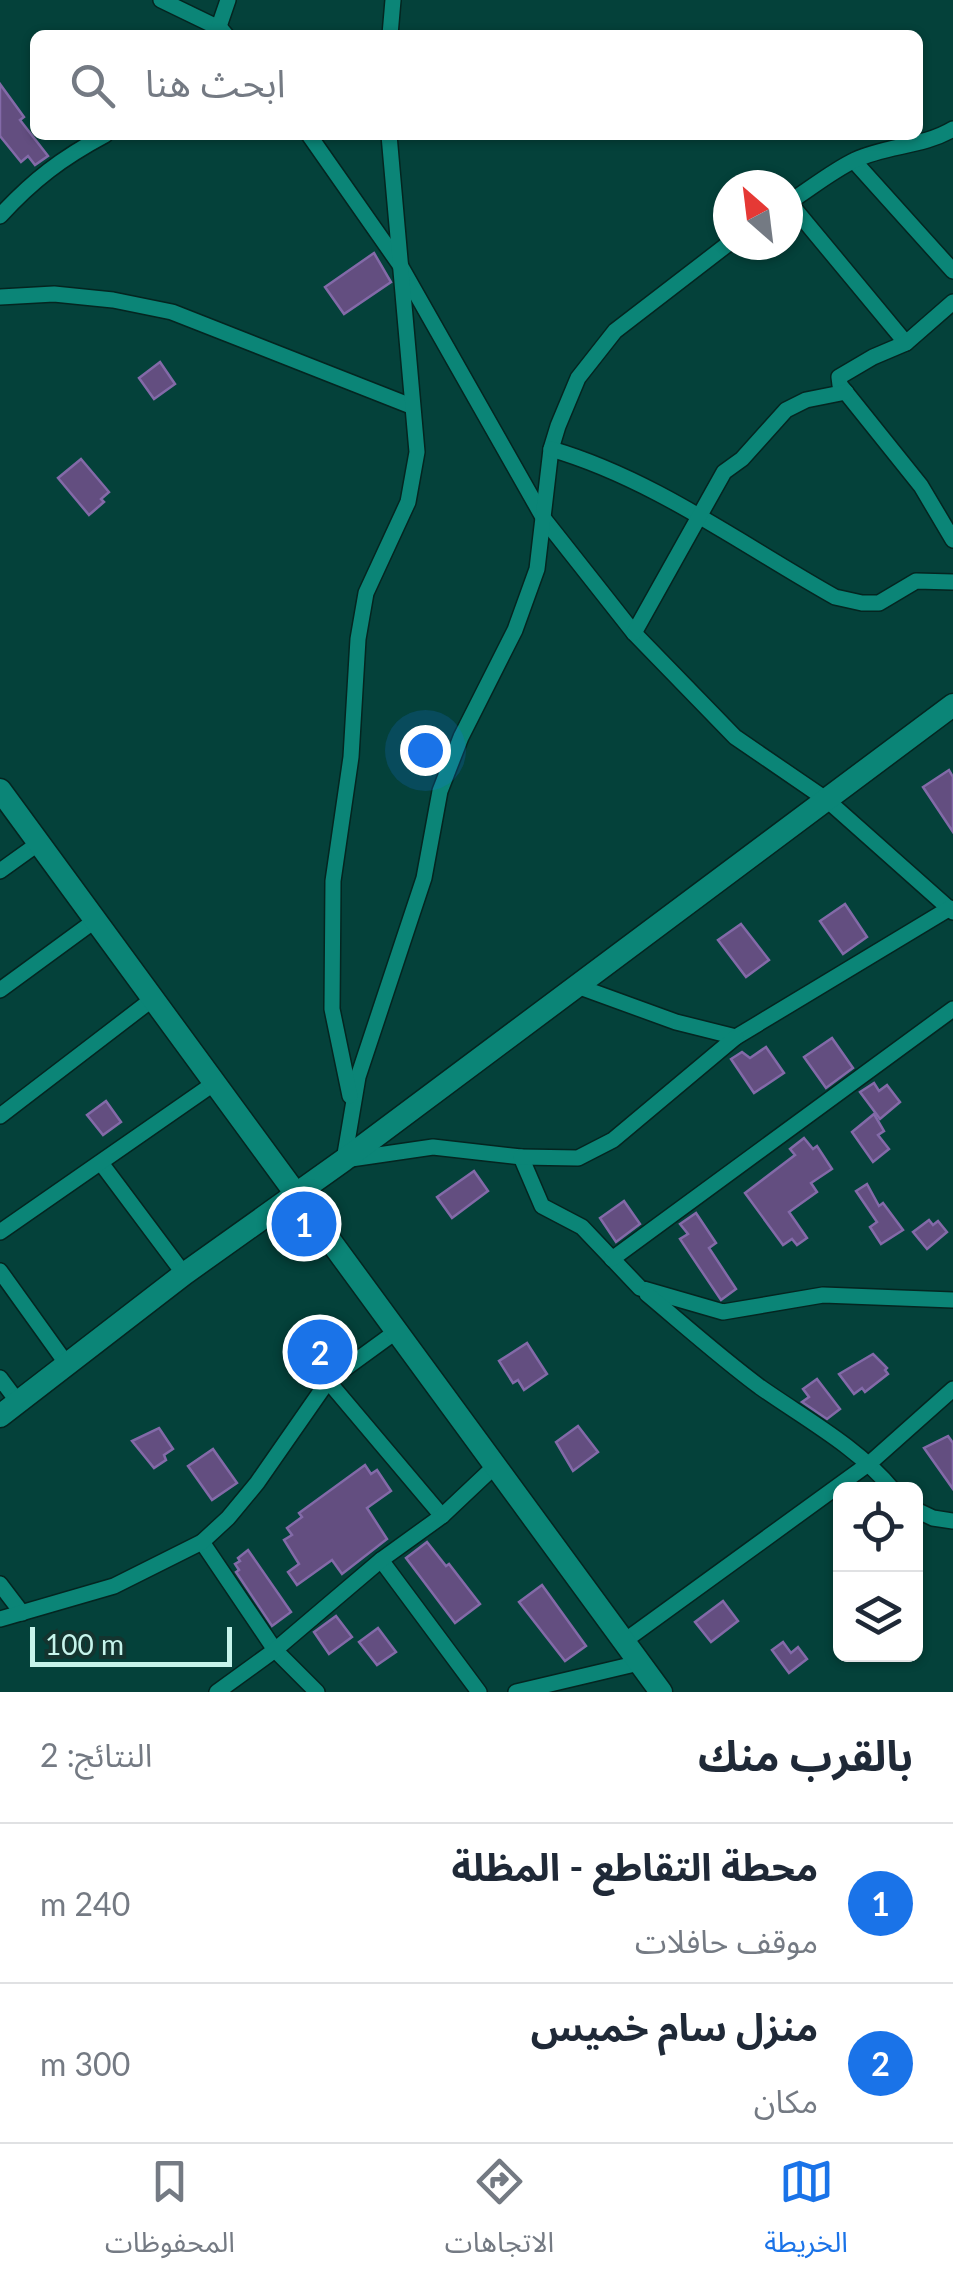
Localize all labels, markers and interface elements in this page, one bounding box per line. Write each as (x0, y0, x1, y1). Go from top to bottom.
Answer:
search box (30, 30, 923, 140)
icon: search (65, 58, 120, 113)
text: ابحث هنا (145, 59, 286, 105)
north arrow (713, 170, 803, 260)
your location (400, 725, 451, 776)
pin: 1 (272, 1186, 336, 1262)
pin: 2 (288, 1314, 352, 1390)
map controls (833, 1482, 923, 1662)
button: locate (833, 1482, 923, 1572)
button: layers (833, 1572, 923, 1662)
scale bar (30, 1622, 232, 1666)
text: 100 m (45, 1627, 124, 1661)
text: بالقرب منك (698, 1730, 913, 1780)
text: النتائج: 2 (40, 1735, 152, 1774)
text: محطة التقاطع - المظلة (451, 1843, 818, 1889)
text: 240 m (40, 1884, 130, 1923)
text: 1 (871, 1884, 890, 1923)
text: موقف حافلات (635, 1921, 818, 1960)
text: منزل سام خميس (531, 2003, 818, 2049)
text: 300 m (40, 2044, 130, 2083)
text: 2 (871, 2044, 890, 2083)
text: مكان (754, 2081, 818, 2120)
tab: المحفوظات (105, 2154, 235, 2273)
tab: الاتجاهات (445, 2154, 554, 2273)
tab: الخريطة (764, 2154, 848, 2273)

